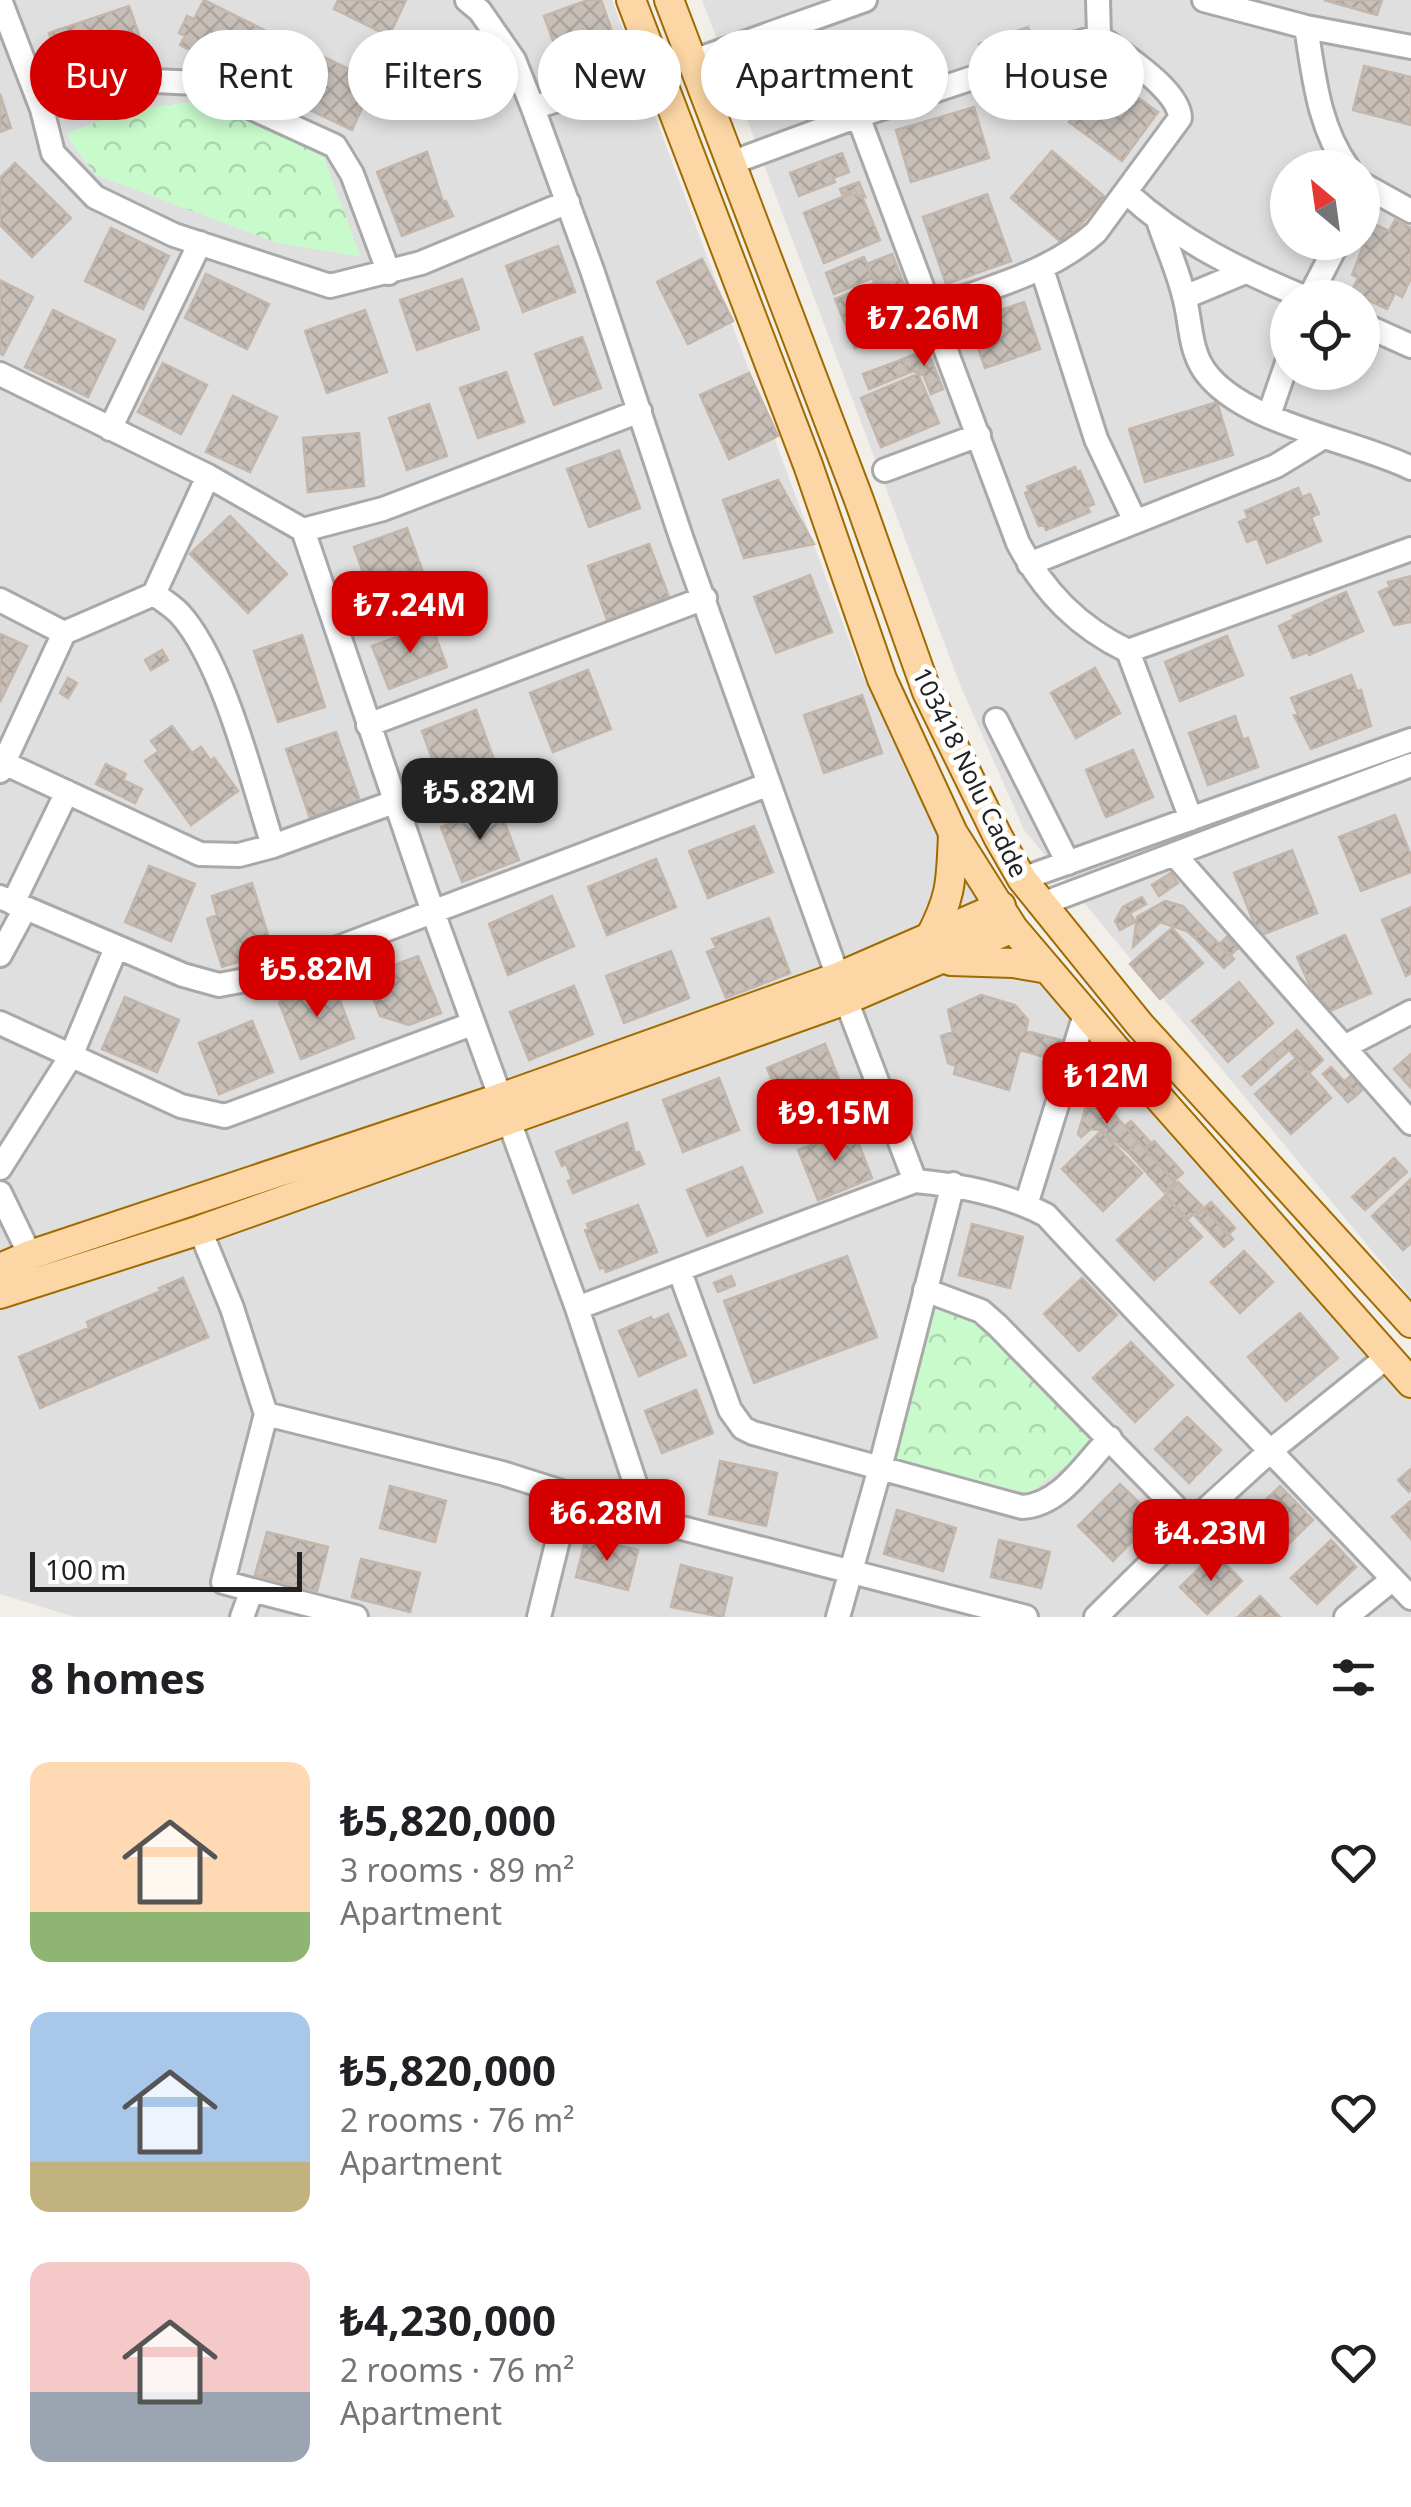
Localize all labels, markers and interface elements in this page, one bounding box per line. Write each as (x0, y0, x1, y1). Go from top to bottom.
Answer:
chip: Buy (30, 30, 162, 120)
chip: Rent (182, 30, 328, 120)
chip: Filters (348, 30, 518, 120)
chip: New (538, 30, 681, 120)
chip: Apartment (701, 30, 948, 120)
chip: House (968, 30, 1144, 120)
north arrow (1270, 150, 1380, 260)
map controls (1270, 150, 1380, 390)
button: locate (1270, 280, 1380, 390)
pin: ₺7.26M (843, 284, 1005, 369)
text: ₺7.26M (868, 295, 980, 338)
pin: ₺7.24M (329, 571, 491, 656)
text: ₺7.24M (354, 582, 466, 625)
street label: 103418 Nolu Cadde (905, 661, 1037, 883)
pin: ₺5.82M (399, 758, 561, 843)
text: ₺5.82M (424, 769, 536, 812)
pin: ₺5.82M (236, 935, 398, 1020)
text: ₺5.82M (261, 946, 373, 989)
pin: ₺12M (1048, 1042, 1166, 1127)
text: ₺12M (1064, 1053, 1150, 1096)
pin: ₺9.15M (754, 1079, 916, 1164)
text: ₺9.15M (779, 1090, 891, 1133)
pin: ₺6.28M (526, 1479, 688, 1564)
text: ₺6.28M (551, 1490, 663, 1533)
pin: ₺4.23M (1130, 1499, 1292, 1584)
text: ₺4.23M (1155, 1510, 1267, 1553)
scale bar (30, 1547, 302, 1592)
text: 100 m (45, 1550, 127, 1588)
text: 8 homes (30, 1649, 206, 1706)
icon: filters (1326, 1650, 1381, 1705)
text: ₺5,820,000 (340, 1791, 556, 1848)
icon: home (110, 1802, 230, 1922)
icon: heart (1326, 1835, 1381, 1890)
text: 3 rooms · 89 m² (340, 1848, 574, 1891)
text: Apartment (340, 1891, 502, 1934)
text: ₺5,820,000 (340, 2041, 556, 2098)
icon: home (110, 2052, 230, 2172)
icon: heart (1326, 2085, 1381, 2140)
text: 2 rooms · 76 m² (340, 2098, 574, 2141)
text: Apartment (340, 2141, 502, 2184)
text: ₺4,230,000 (340, 2291, 556, 2348)
icon: home (110, 2302, 230, 2422)
icon: heart (1326, 2335, 1381, 2390)
text: 2 rooms · 76 m² (340, 2348, 574, 2391)
text: Apartment (340, 2391, 502, 2434)

